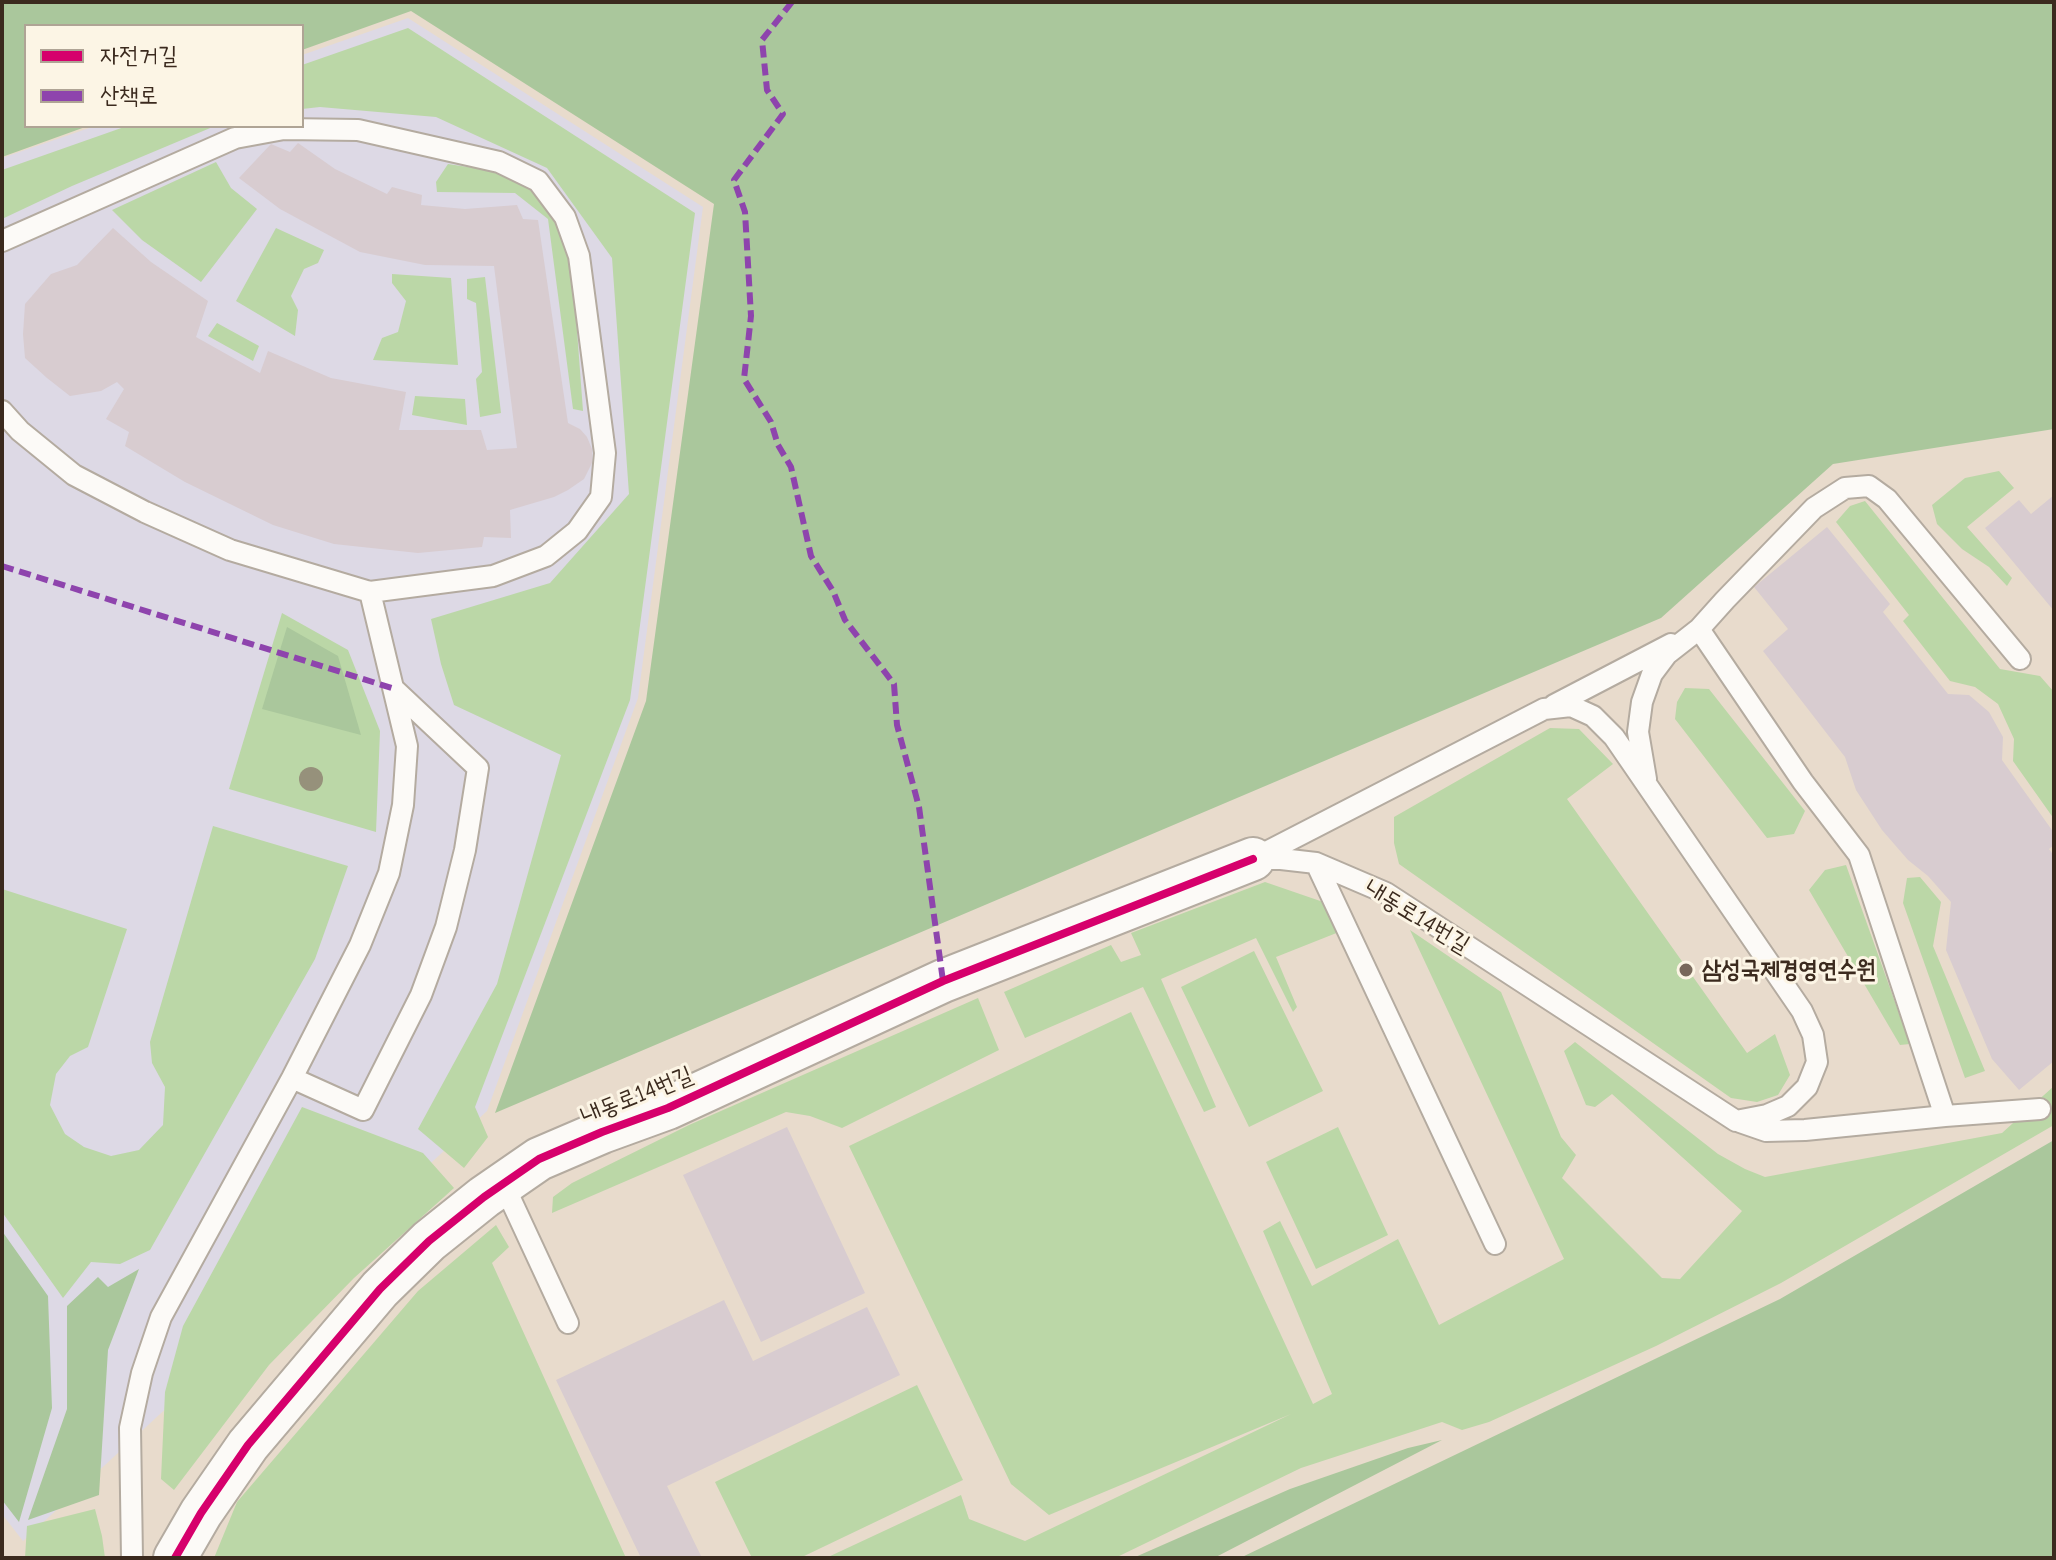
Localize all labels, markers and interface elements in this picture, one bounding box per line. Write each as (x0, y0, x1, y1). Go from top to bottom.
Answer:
legend (24, 24, 304, 128)
text: 자전거길 (100, 41, 177, 69)
text: 산책로 (100, 81, 158, 109)
street label: 내동로14번길 (1359, 874, 1475, 960)
place label: 삼성국제경영연수원 (1702, 956, 1876, 984)
marker: 삼성국제경영연수원 (1677, 961, 1695, 979)
street label: 내동로14번길 (577, 1061, 697, 1131)

